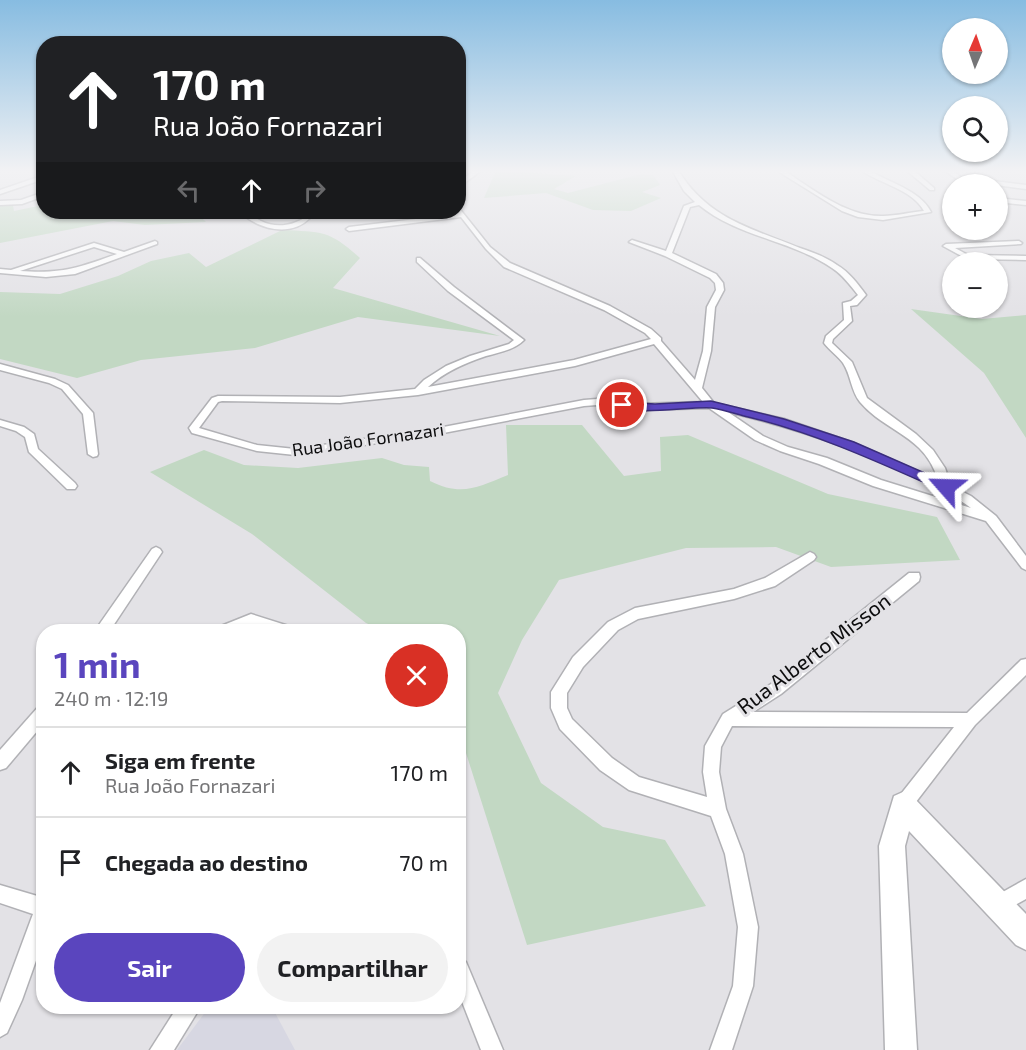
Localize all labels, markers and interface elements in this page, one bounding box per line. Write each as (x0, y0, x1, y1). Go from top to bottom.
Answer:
north arrow (942, 18, 1008, 84)
map controls (942, 18, 1008, 318)
text: 170 m (153, 58, 266, 108)
icon: ahead (54, 60, 132, 138)
button: search (942, 96, 1008, 162)
text: Rua João Fornazari (153, 109, 383, 141)
icon: left (172, 174, 205, 207)
icon: ahead (235, 174, 268, 207)
icon: right (298, 174, 331, 207)
button: + (942, 174, 1008, 240)
button: − (942, 252, 1008, 318)
pin (596, 379, 647, 430)
icon: arrive (605, 388, 638, 421)
street label: Rua João Fornazari (290, 417, 445, 461)
position arrow (914, 455, 978, 519)
street label: Rua Alberto Misson (732, 587, 895, 719)
text: 1 min (54, 642, 141, 685)
button: close (385, 644, 448, 707)
text: 240 m · 12:19 (54, 686, 169, 710)
text: Siga em frente (105, 747, 255, 773)
icon: ahead (54, 756, 87, 789)
text: 170 m (391, 759, 448, 785)
text: Rua João Fornazari (105, 773, 275, 797)
icon: arrive (54, 846, 87, 879)
text: Chegada ao destino (105, 849, 308, 875)
text: 70 m (399, 849, 448, 875)
button: Sair (54, 933, 245, 1002)
button: Compartilhar (257, 933, 448, 1002)

